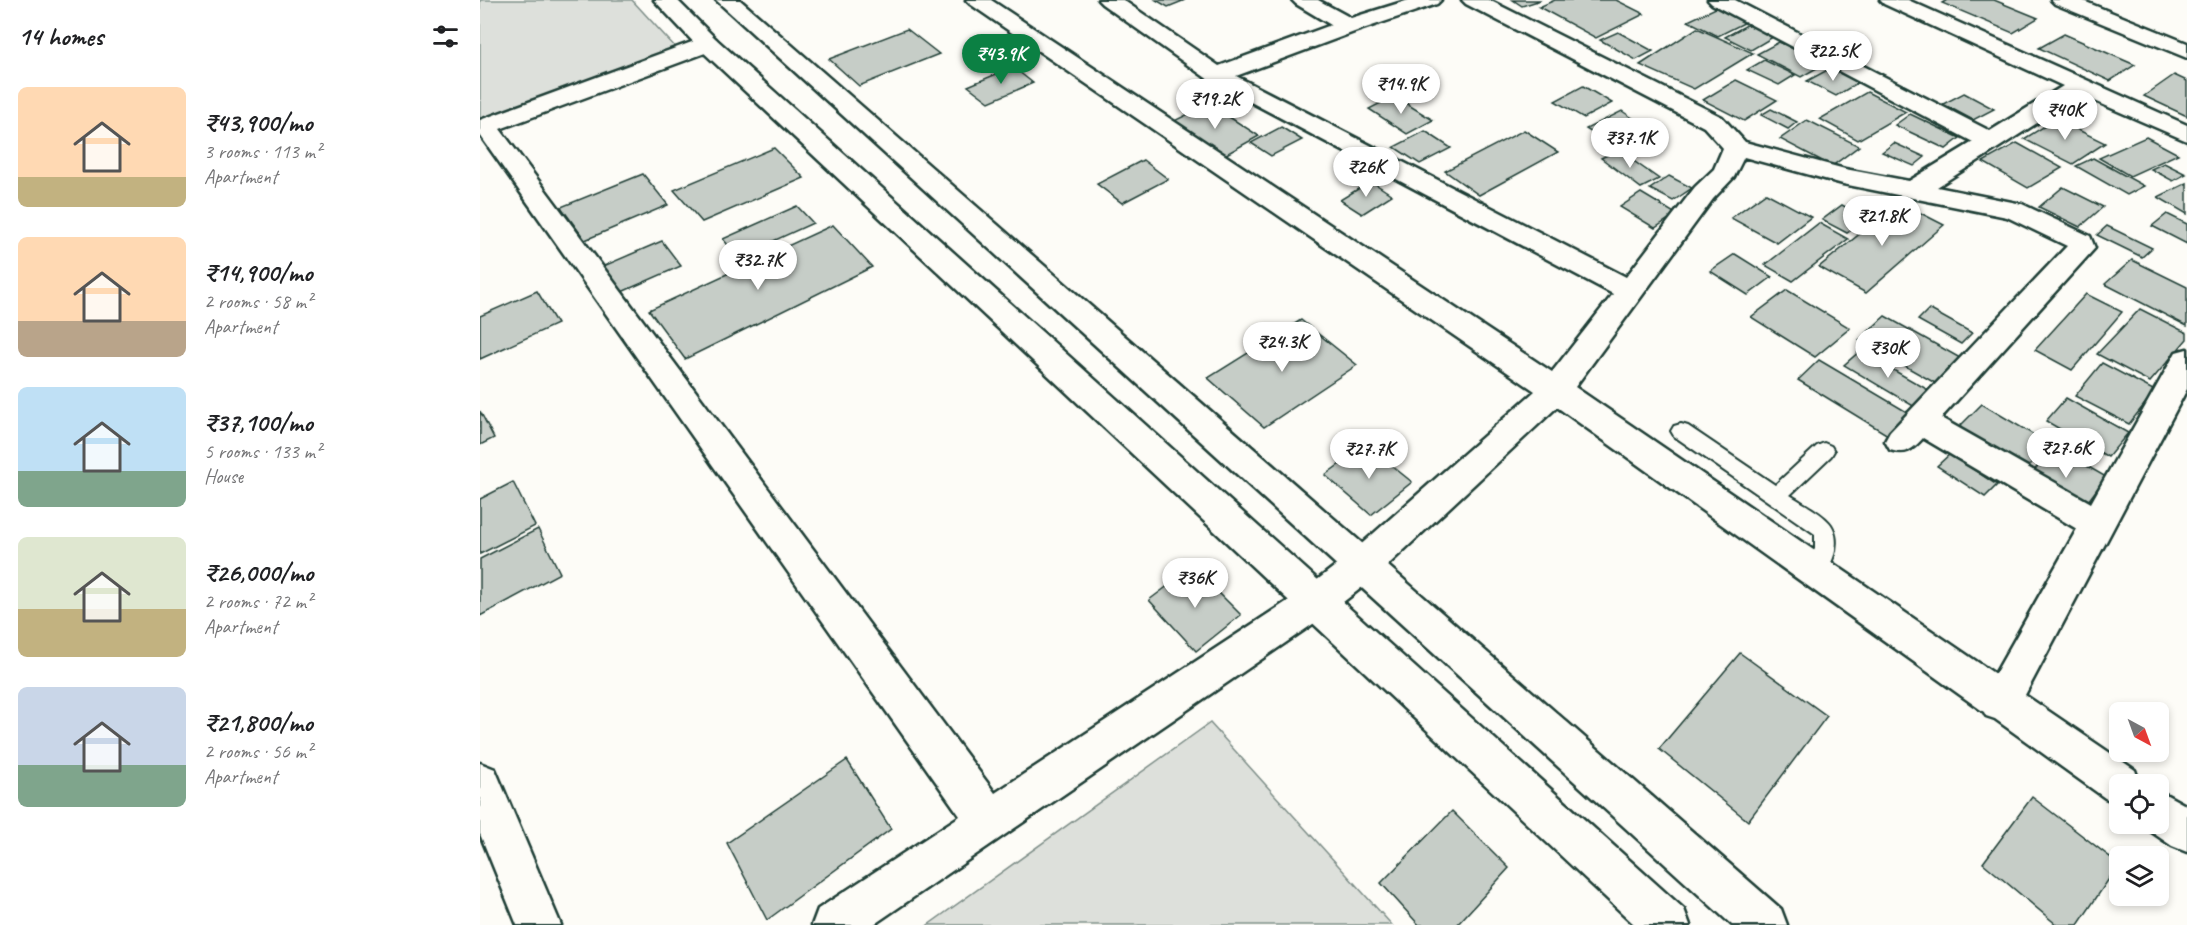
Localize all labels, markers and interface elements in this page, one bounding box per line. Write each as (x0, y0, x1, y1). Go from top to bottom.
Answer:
text: 14 homes (18, 20, 103, 53)
icon: filters (429, 20, 462, 53)
pin: ₹22.5K (1784, 31, 1882, 82)
pin: ₹43.9K (952, 34, 1050, 85)
text: ₹22.5K (1808, 38, 1858, 63)
text: ₹43.9K (976, 41, 1026, 66)
pin: ₹14.9K (1352, 64, 1450, 115)
text: ₹14.9K (1376, 71, 1426, 96)
pin: ₹19.2K (1166, 79, 1264, 130)
text: ₹19.2K (1190, 86, 1240, 111)
pin: ₹40K (2029, 90, 2101, 141)
text: ₹40K (2046, 97, 2084, 122)
text: ₹43,900/mo (204, 106, 312, 139)
icon: home (66, 111, 138, 183)
pin: ₹37.1K (1581, 118, 1679, 169)
text: ₹37.1K (1605, 125, 1655, 150)
text: 3 rooms · 113 m² (204, 139, 321, 164)
pin: ₹26K (1330, 147, 1402, 198)
text: ₹26K (1347, 154, 1385, 179)
text: Apartment (204, 164, 277, 189)
pin: ₹21.8K (1833, 196, 1931, 247)
text: ₹21.8K (1857, 203, 1907, 228)
pin: ₹32.7K (709, 240, 807, 291)
text: ₹32.7K (733, 247, 783, 272)
text: ₹14,900/mo (204, 256, 312, 289)
icon: home (66, 261, 138, 333)
text: 2 rooms · 58 m² (204, 289, 312, 314)
text: Apartment (204, 314, 277, 339)
pin: ₹24.3K (1233, 322, 1331, 373)
pin: ₹30K (1852, 328, 1924, 379)
text: ₹24.3K (1257, 329, 1307, 354)
text: ₹30K (1869, 335, 1907, 360)
text: ₹37,100/mo (204, 406, 313, 439)
icon: home (66, 411, 138, 483)
pin: ₹27.6K (2017, 428, 2115, 479)
pin: ₹27.7K (1320, 429, 1418, 480)
text: ₹27.6K (2041, 435, 2091, 460)
text: ₹27.7K (1344, 436, 1394, 461)
text: 5 rooms · 133 m² (204, 439, 321, 464)
text: House (204, 464, 243, 489)
text: ₹26,000/mo (204, 556, 313, 589)
pin: ₹36K (1159, 558, 1231, 609)
icon: home (66, 561, 138, 633)
text: ₹36K (1176, 565, 1214, 590)
text: 2 rooms · 72 m² (204, 589, 312, 614)
text: Apartment (204, 614, 277, 639)
north arrow (2109, 702, 2169, 762)
map controls (2109, 702, 2169, 906)
text: ₹21,800/mo (204, 706, 313, 739)
icon: home (66, 711, 138, 783)
text: 2 rooms · 56 m² (204, 739, 312, 764)
text: Apartment (204, 764, 277, 789)
button: locate (2109, 774, 2169, 834)
button: layers (2109, 846, 2169, 906)

